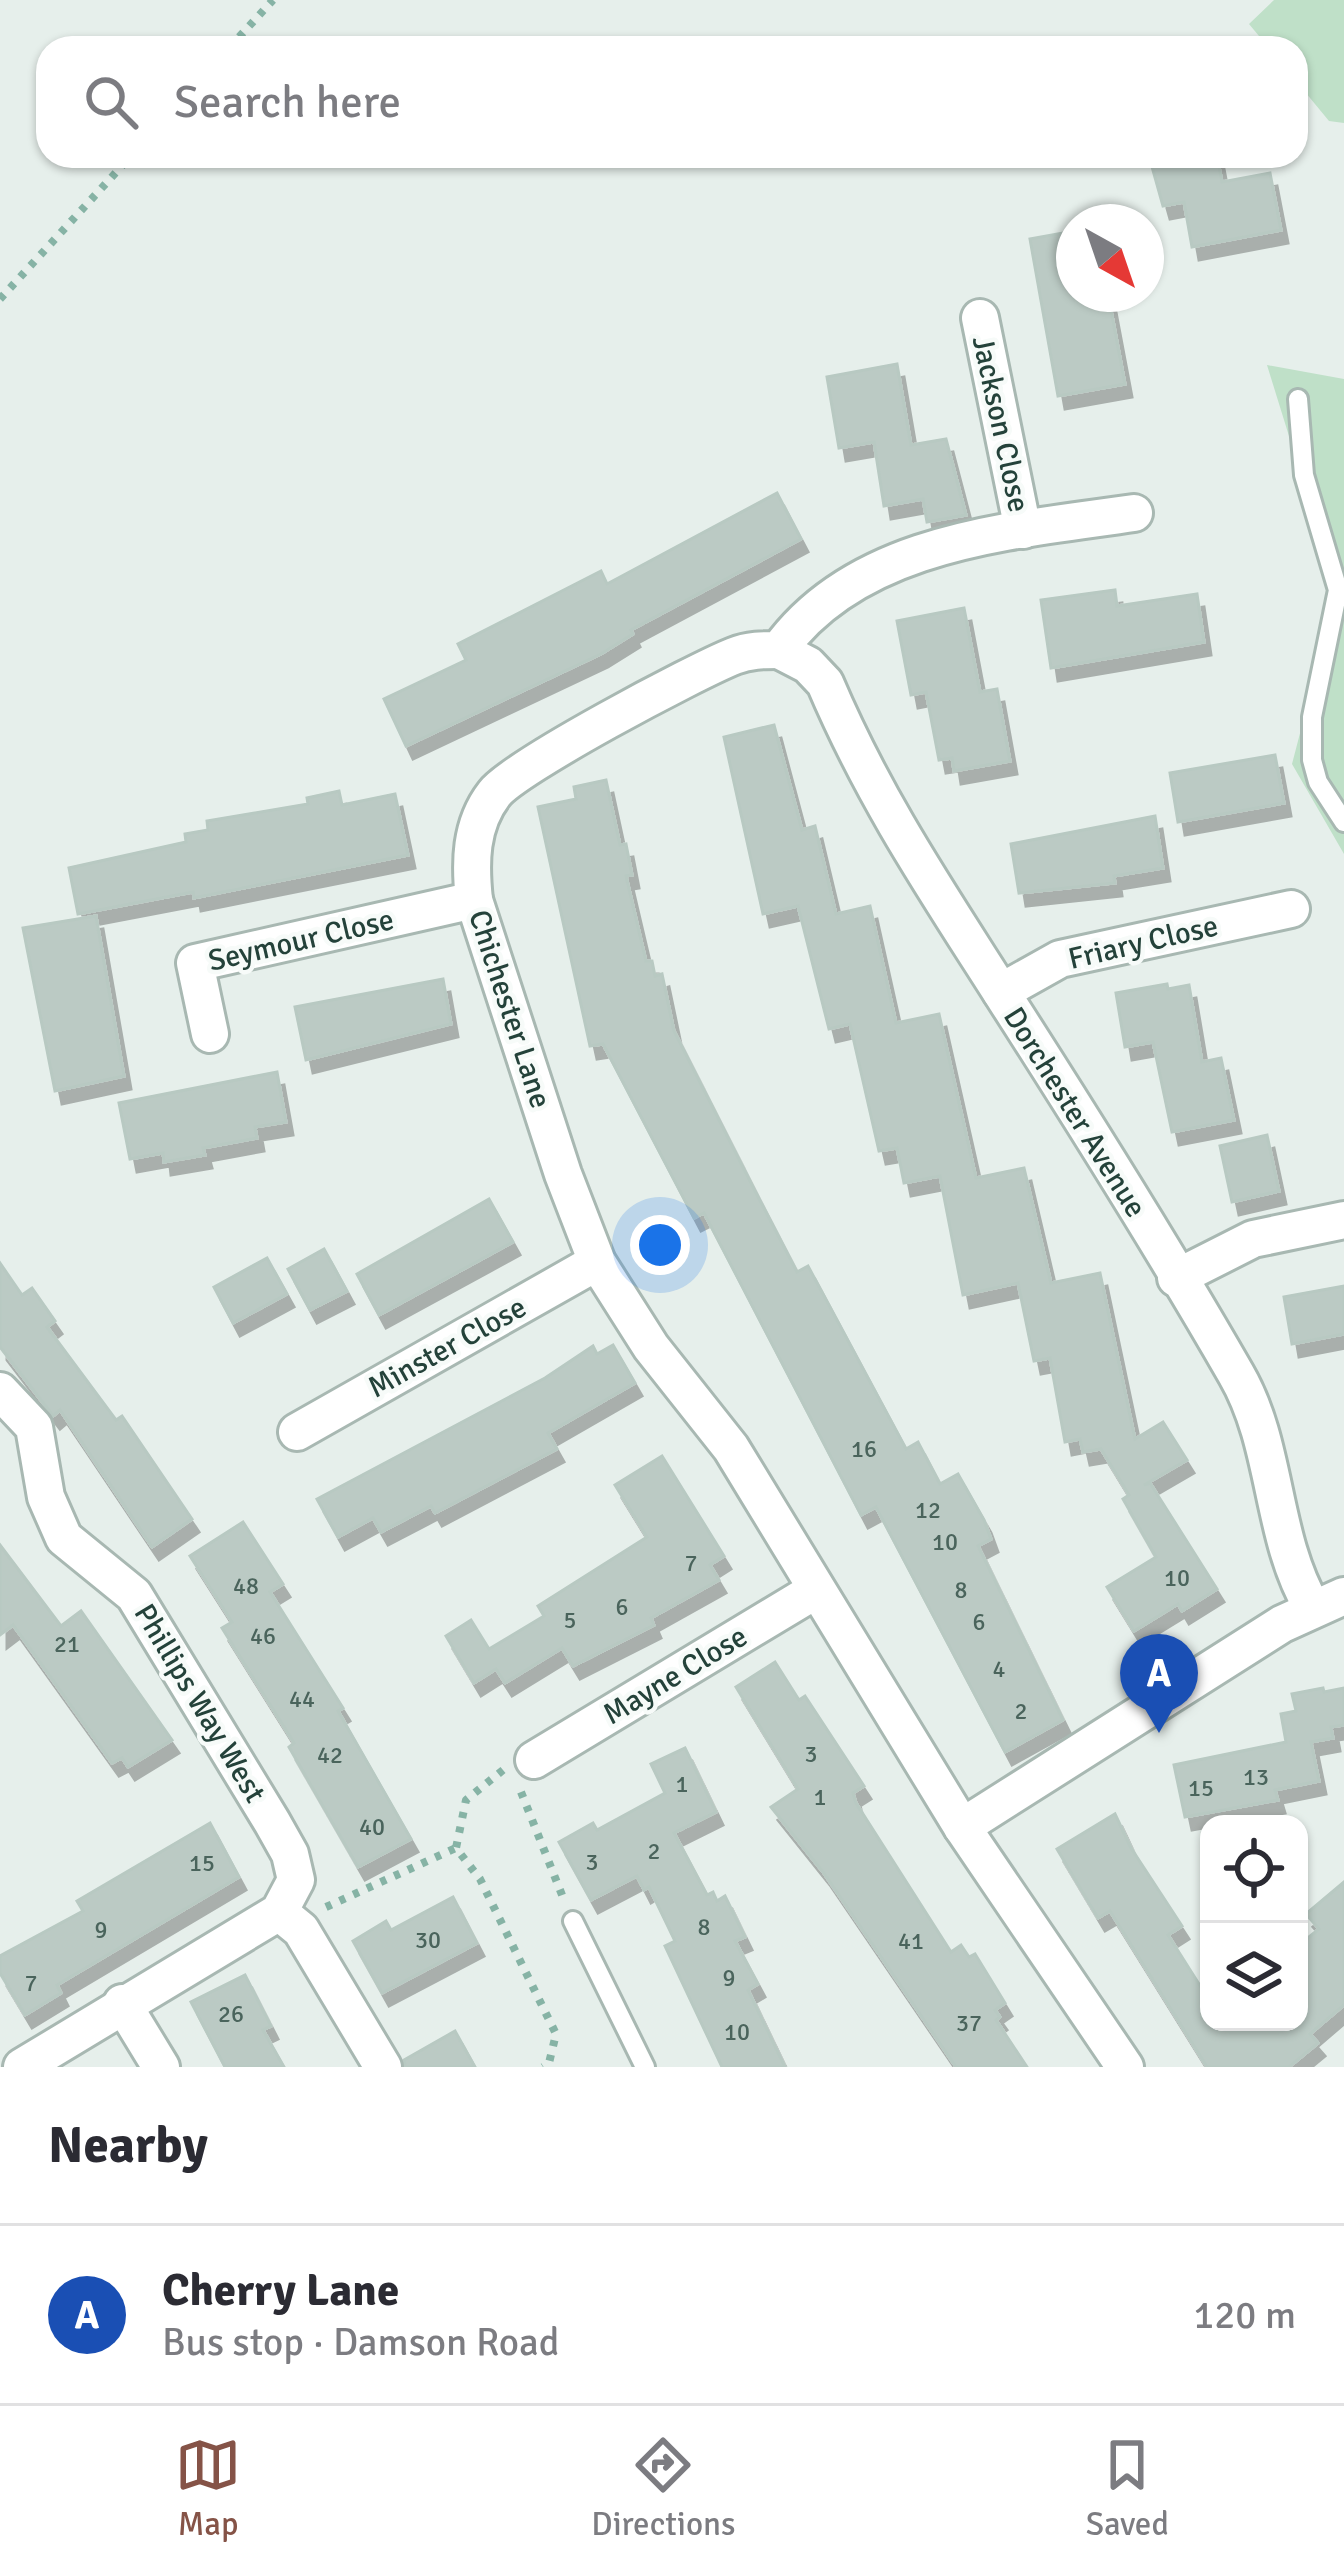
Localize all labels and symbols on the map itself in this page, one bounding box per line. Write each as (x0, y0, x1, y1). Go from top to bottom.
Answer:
north arrow (1056, 204, 1164, 312)
street label: Jackson Close (964, 333, 1037, 515)
street label: Seymour Close (205, 901, 397, 980)
street label: Chichester Lane (460, 905, 559, 1113)
street label: Friary Close (1065, 907, 1222, 978)
street label: Dorchester Avenue (995, 1000, 1154, 1224)
your location (630, 1215, 690, 1275)
street label: Minster Close (362, 1289, 533, 1406)
house number: 16 (851, 1434, 877, 1464)
house number: 12 (915, 1495, 941, 1525)
house number: 10 (932, 1527, 958, 1557)
house number: 7 (685, 1548, 697, 1578)
house number: 10 (1164, 1563, 1190, 1593)
house number: 48 (233, 1571, 259, 1601)
house number: 8 (955, 1575, 967, 1605)
house number: 6 (616, 1592, 628, 1622)
street label: Phillips Way West (126, 1597, 273, 1809)
house number: 5 (564, 1605, 576, 1635)
house number: 6 (973, 1607, 985, 1637)
street label: Mayne Close (597, 1618, 754, 1733)
house number: 46 (250, 1621, 276, 1651)
house number: 21 (54, 1629, 80, 1659)
pin: A (1120, 1634, 1198, 1733)
house number: 4 (993, 1654, 1006, 1684)
house number: 44 (289, 1684, 315, 1714)
house number: 2 (1015, 1696, 1027, 1726)
house number: 3 (805, 1739, 817, 1769)
house number: 42 (317, 1740, 343, 1770)
house number: 13 (1243, 1762, 1269, 1792)
house number: 1 (676, 1769, 688, 1799)
house number: 15 (1188, 1773, 1214, 1803)
house number: 1 (814, 1782, 826, 1812)
house number: 40 (359, 1812, 385, 1842)
house number: 2 (648, 1836, 660, 1866)
house number: 3 (586, 1847, 598, 1877)
house number: 15 (189, 1848, 215, 1878)
house number: 8 (698, 1912, 710, 1942)
house number: 9 (95, 1915, 107, 1945)
house number: 30 (415, 1925, 441, 1955)
house number: 41 (898, 1926, 924, 1956)
house number: 9 (723, 1963, 735, 1993)
house number: 7 (25, 1968, 37, 1998)
house number: 26 (218, 1999, 244, 2029)
house number: 37 (956, 2008, 982, 2038)
house number: 10 (724, 2017, 750, 2047)

